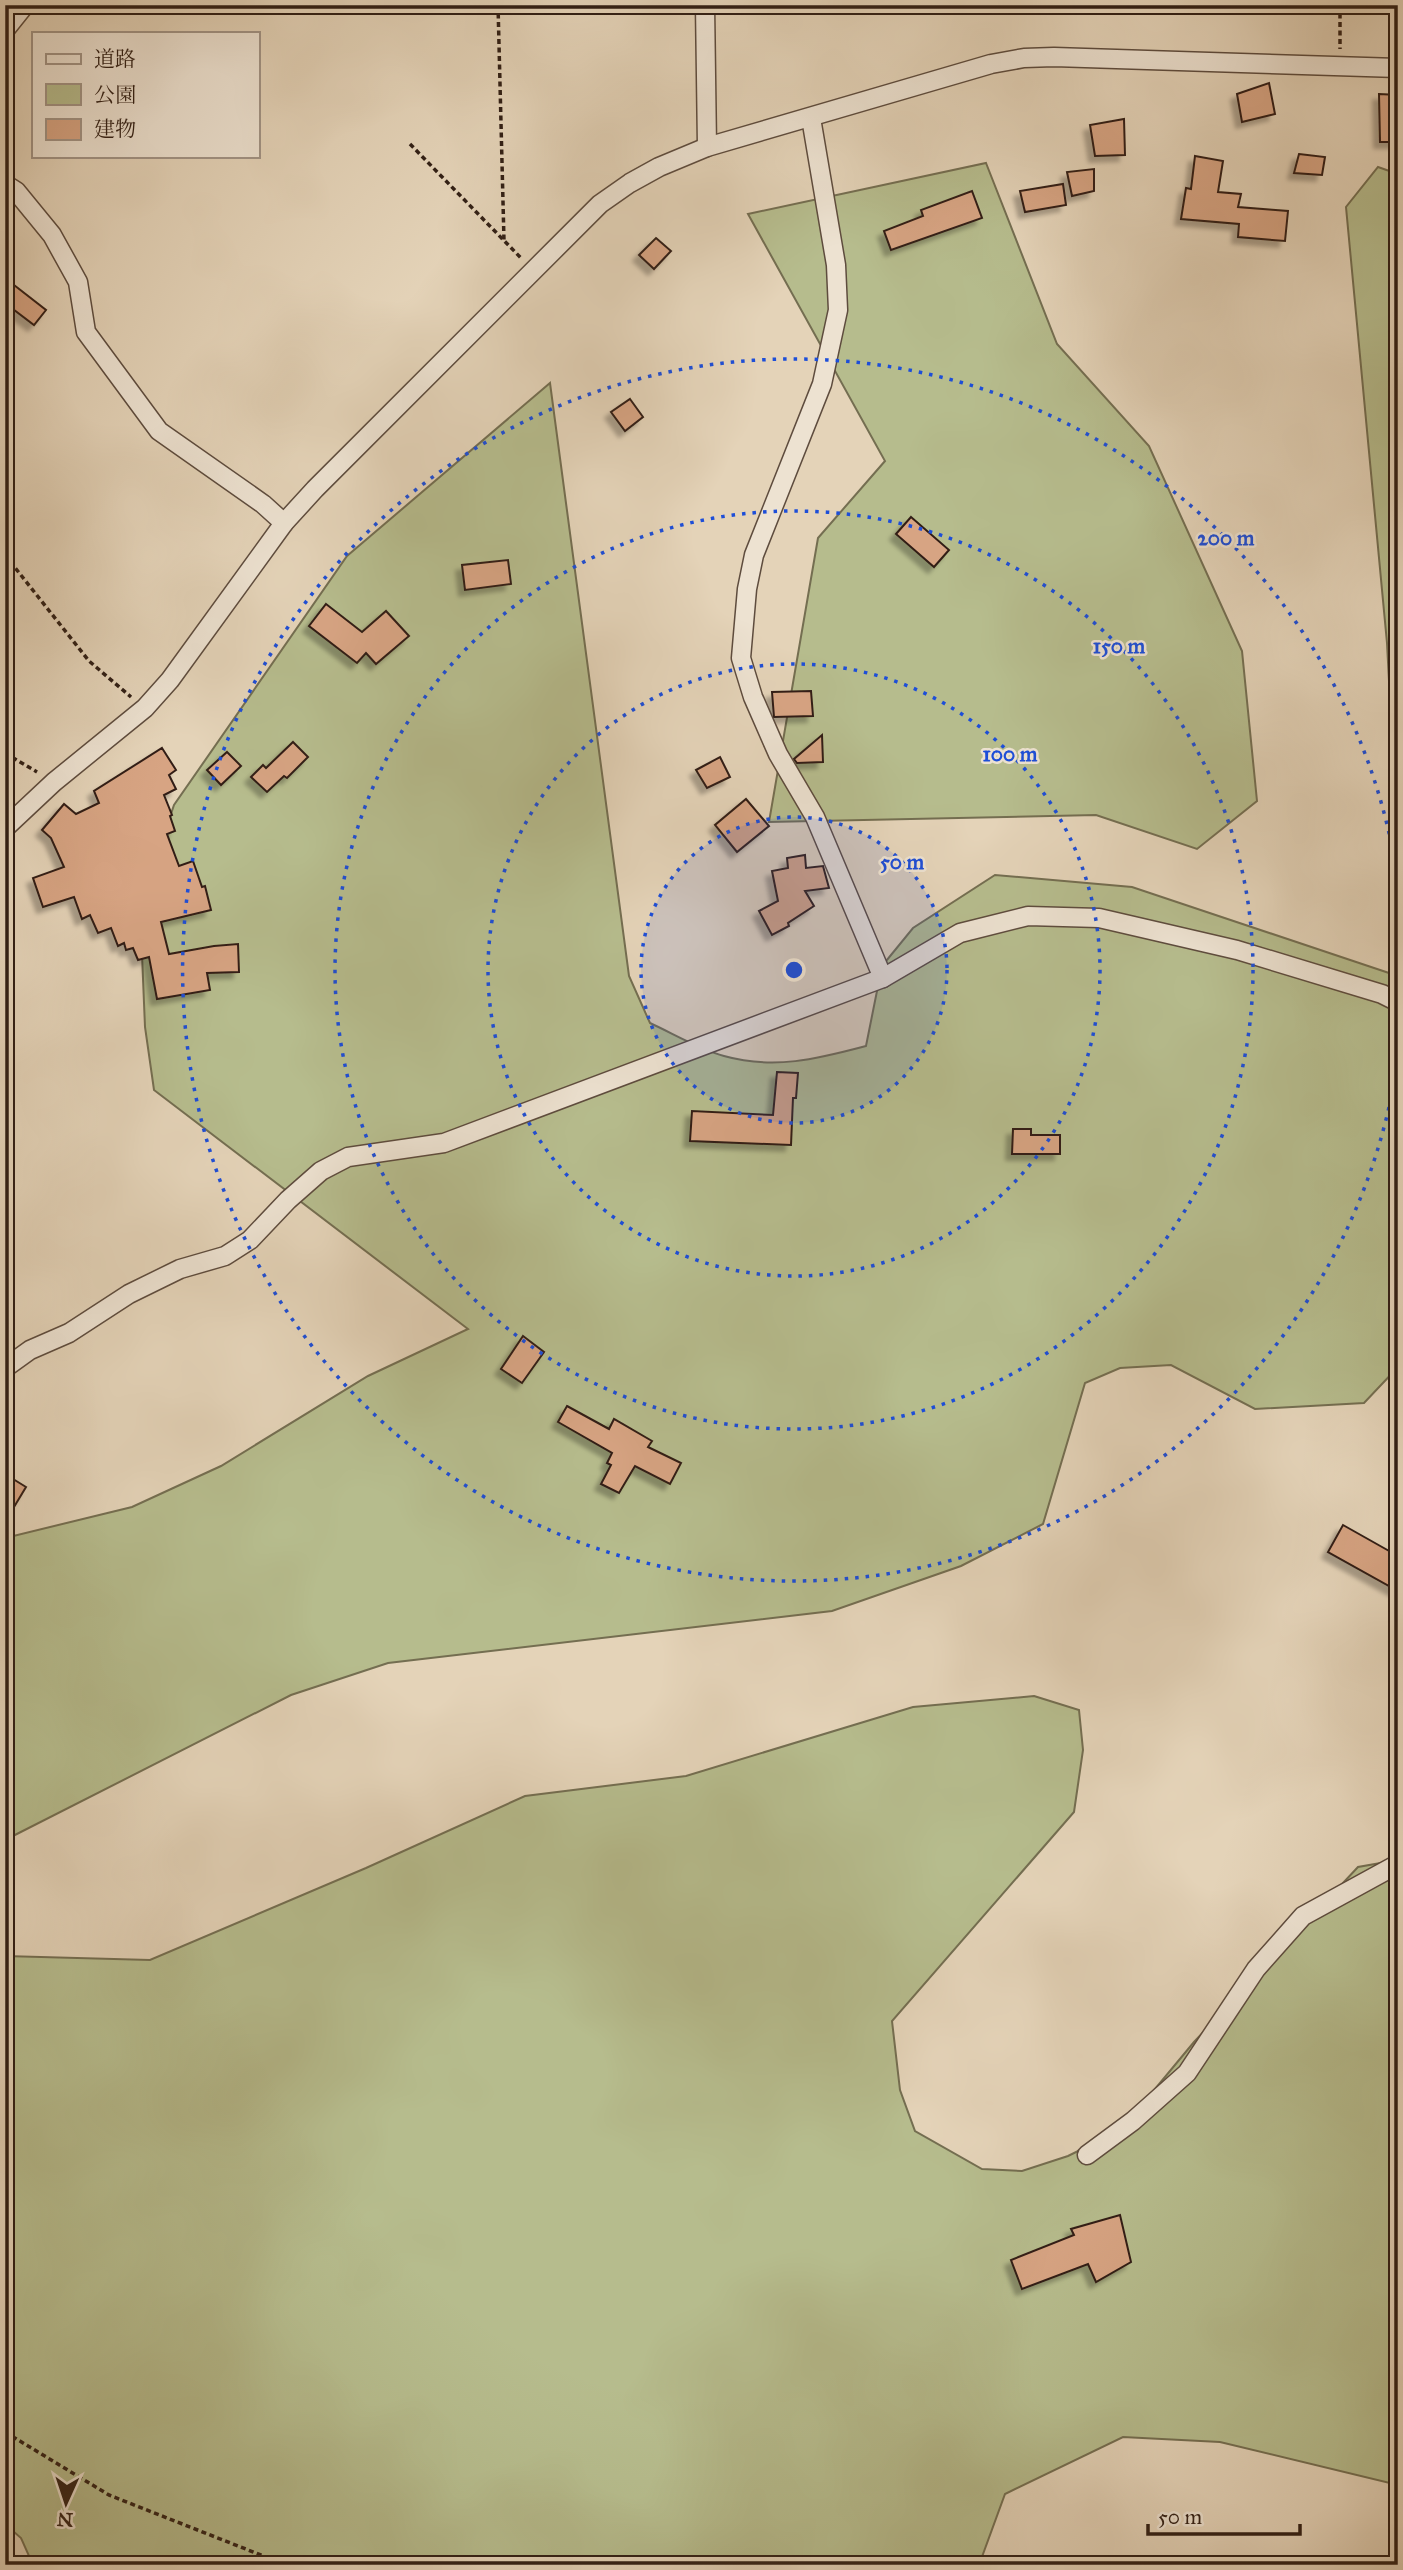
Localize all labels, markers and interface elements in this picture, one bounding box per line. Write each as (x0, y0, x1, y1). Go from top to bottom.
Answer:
legend (32, 32, 259, 158)
text: 道路 (94, 46, 136, 72)
text: 公園 (94, 82, 136, 108)
text: 建物 (94, 116, 136, 142)
text: 200 m (1198, 525, 1255, 551)
text: 150 m (1093, 633, 1145, 659)
text: 100 m (983, 741, 1038, 767)
text: 50 m (880, 849, 924, 875)
centre of rings (782, 958, 806, 982)
north arrow (32, 2468, 102, 2538)
scale bar (1148, 2493, 1300, 2537)
text: 50 m (1158, 2504, 1203, 2530)
text: N (56, 2508, 74, 2531)

